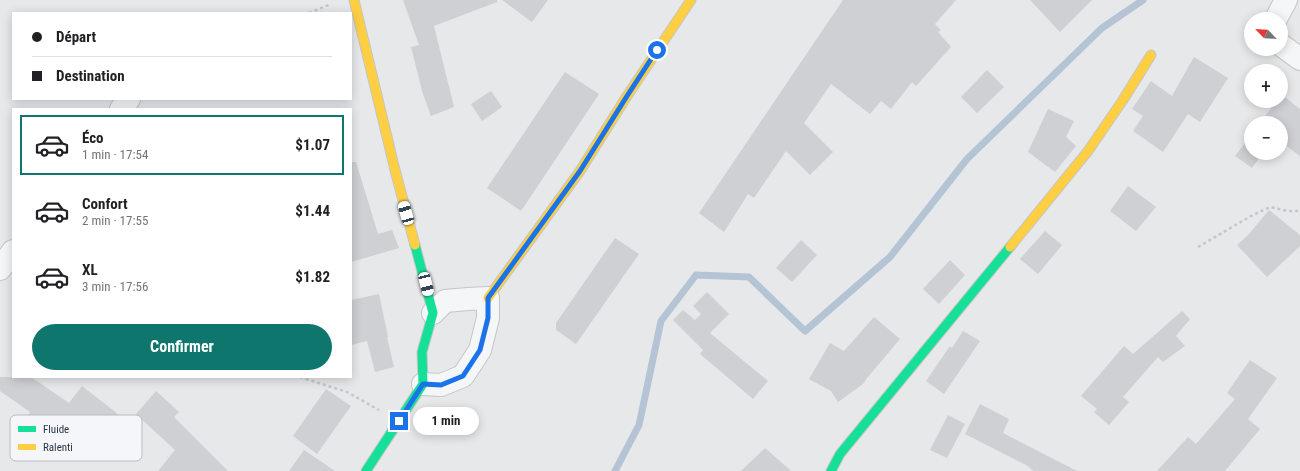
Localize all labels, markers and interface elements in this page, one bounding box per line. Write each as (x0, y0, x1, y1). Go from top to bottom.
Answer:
north arrow (1244, 12, 1288, 56)
map controls (1244, 12, 1288, 160)
text: Départ (56, 28, 96, 46)
route start (648, 41, 666, 59)
button: + (1244, 64, 1288, 108)
text: Destination (56, 67, 125, 85)
button: − (1244, 116, 1288, 160)
icon: car (34, 127, 70, 163)
text: Éco (82, 129, 104, 147)
text: $1.07 (295, 136, 330, 154)
text: 1 min · 17:54 (82, 147, 148, 162)
icon: car (34, 193, 70, 229)
text: Confort (82, 195, 128, 213)
car (397, 200, 415, 226)
text: $1.44 (295, 202, 330, 220)
text: 2 min · 17:55 (82, 213, 148, 228)
icon: car (34, 259, 70, 295)
text: XL (82, 261, 98, 279)
text: $1.82 (295, 268, 330, 286)
car (417, 271, 435, 297)
text: 3 min · 17:56 (82, 279, 148, 294)
button: Confirmer (32, 324, 332, 370)
callout: 1 min (413, 407, 479, 435)
route end (390, 412, 408, 430)
text: 1 min (432, 413, 460, 428)
legend (10, 415, 142, 461)
text: Fluide (43, 423, 69, 436)
text: Ralenti (43, 441, 73, 454)

